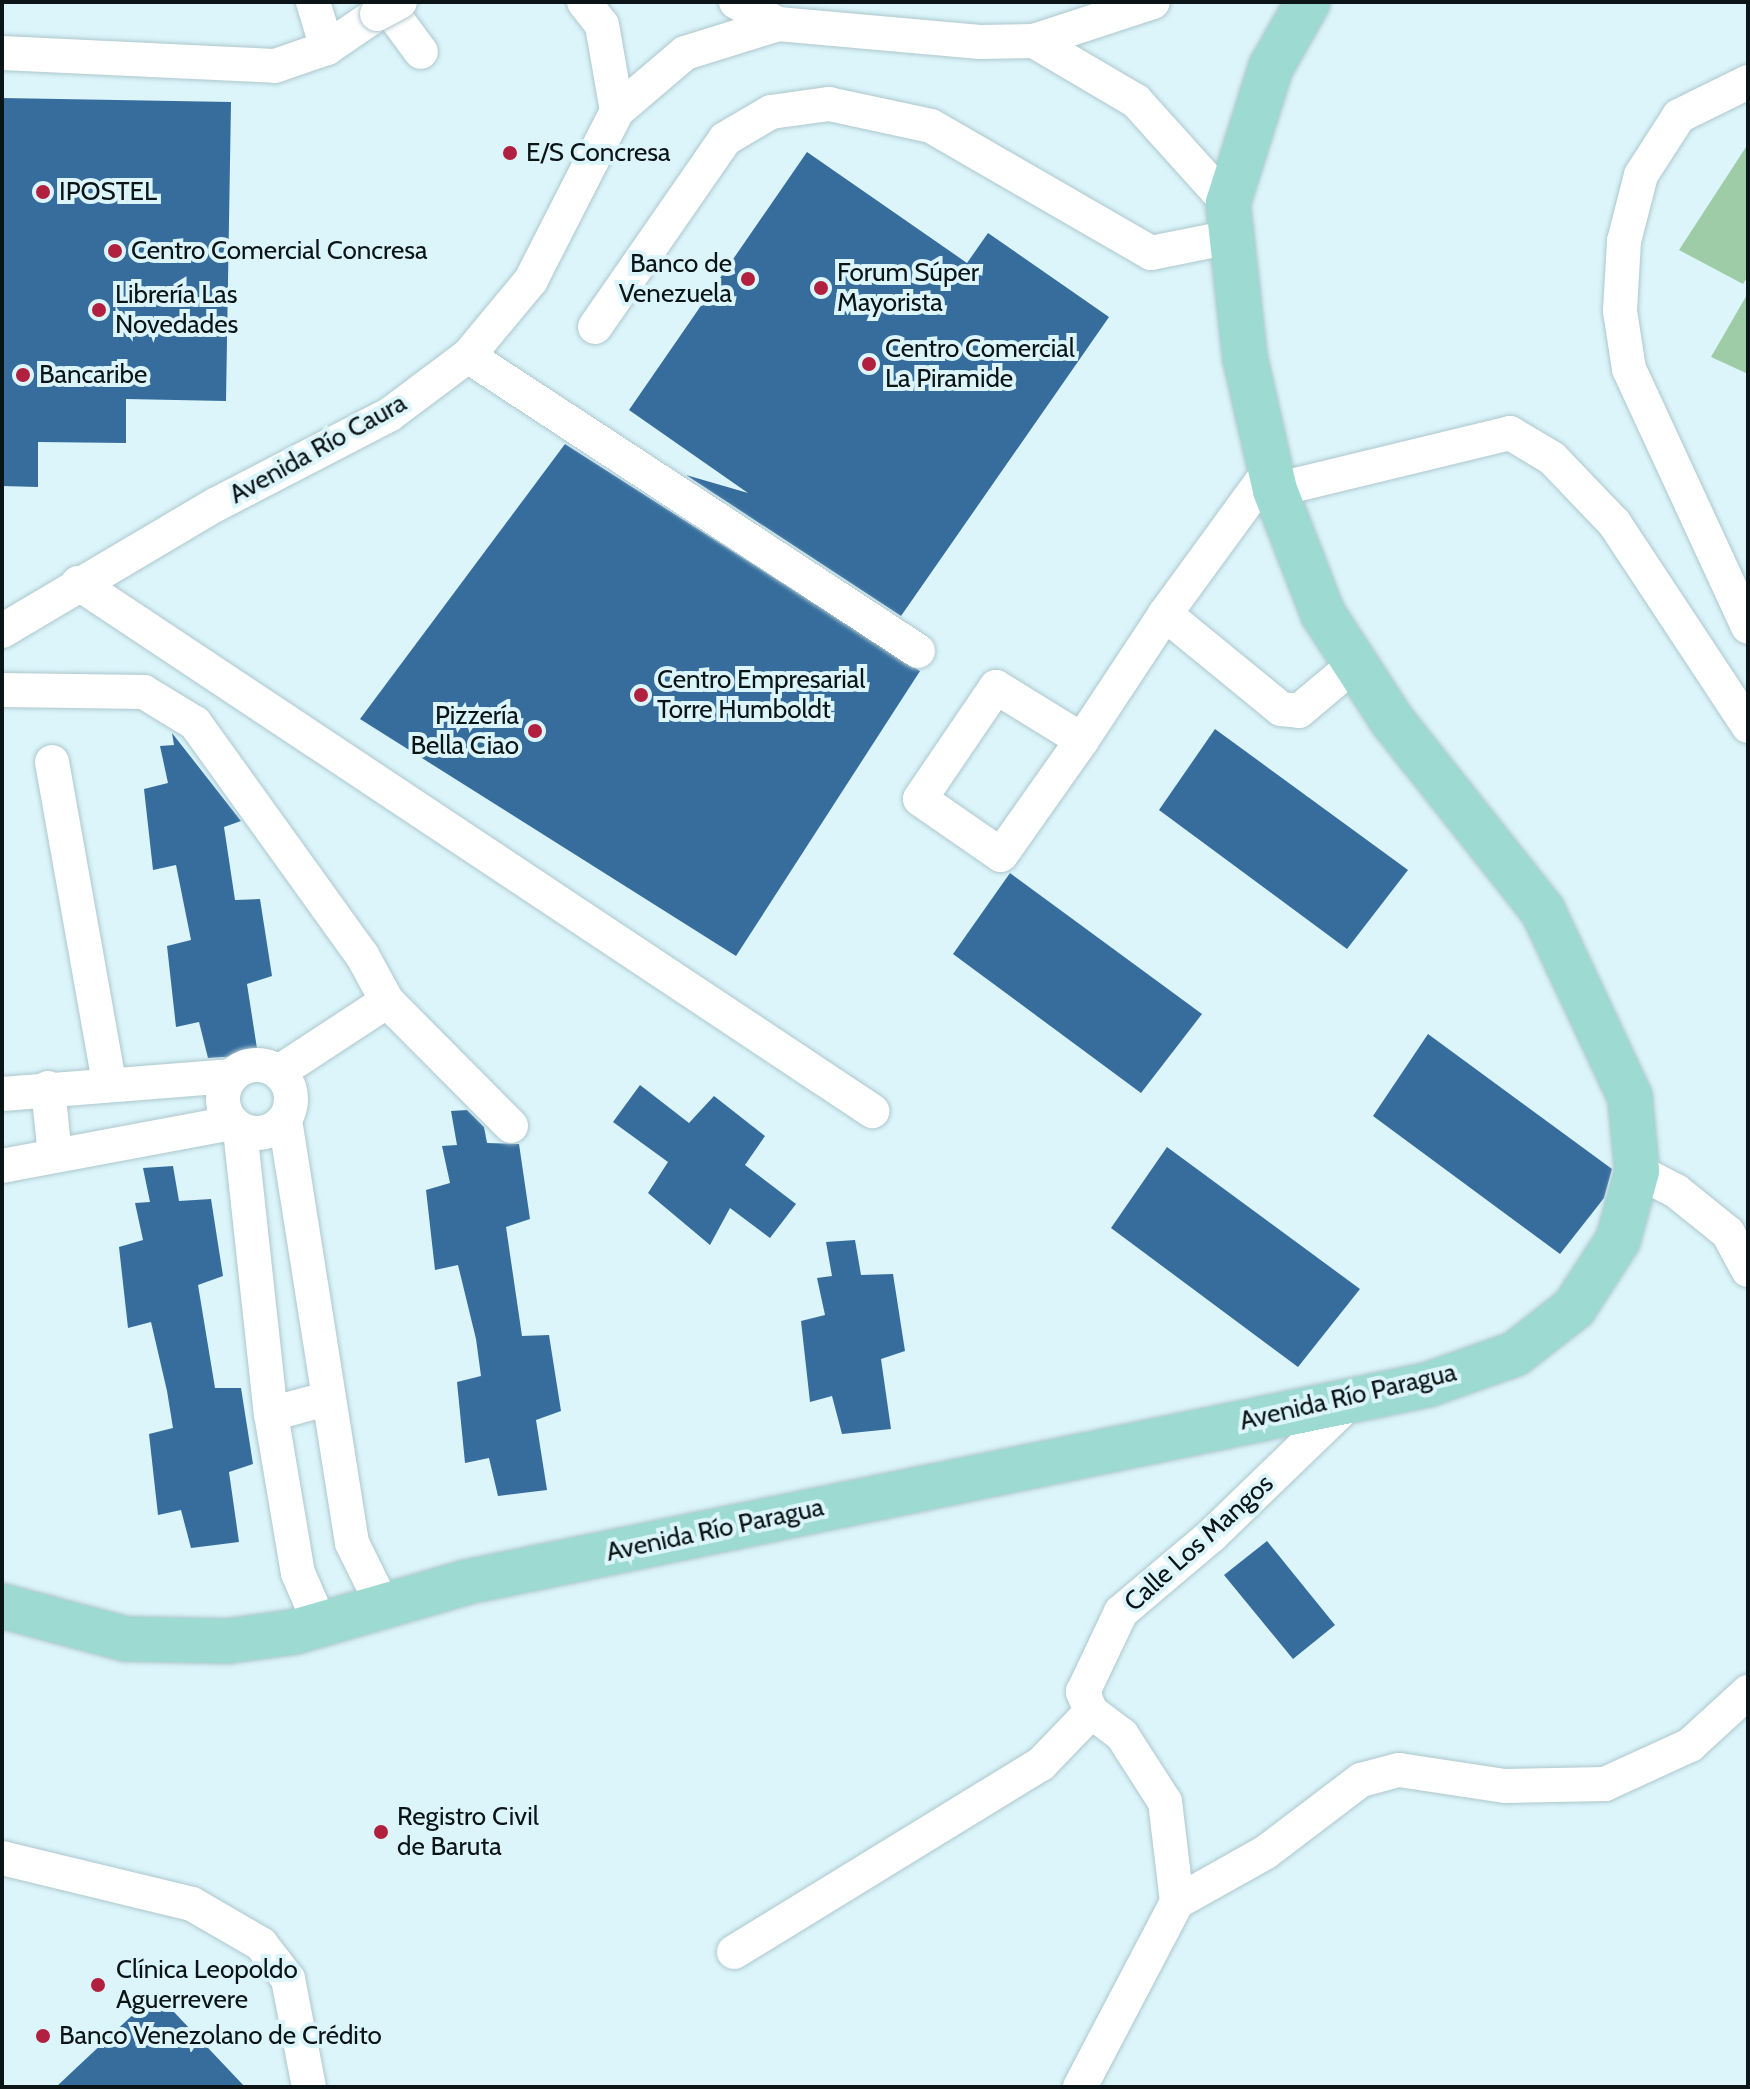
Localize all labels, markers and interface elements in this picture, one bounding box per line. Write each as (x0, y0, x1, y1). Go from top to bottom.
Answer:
place label: E/S Concresa (526, 137, 671, 169)
marker: E/S Concresa (501, 144, 519, 162)
place label: IPOSTEL (59, 176, 157, 208)
marker: IPOSTEL (34, 183, 52, 201)
place label: Centro Comercial Concresa (131, 235, 428, 267)
marker: Centro Comercial Concresa (106, 242, 124, 260)
place label: Banco de Venezuela (619, 248, 732, 310)
place label: Forum Súper Mayorista (837, 257, 979, 318)
marker: Banco de Venezuela (739, 270, 757, 288)
place label: Librería Las Novedades (115, 279, 238, 340)
marker: Forum Súper Mayorista (812, 279, 830, 297)
marker: Librería Las Novedades (90, 301, 108, 319)
place label: Centro Comercial La Piramide (885, 333, 1075, 394)
marker: Centro Comercial La Piramide (860, 355, 878, 373)
place label: Bancaribe (39, 359, 147, 391)
marker: Bancaribe (14, 366, 32, 384)
street label: Avenida Río Caura (224, 387, 412, 511)
place label: Centro Empresarial Torre Humboldt (657, 664, 865, 726)
marker: Centro Empresarial Torre Humboldt (632, 686, 650, 704)
place label: Pizzería Bella Ciao (410, 700, 519, 762)
marker: Pizzería Bella Ciao (526, 722, 544, 740)
street label: Avenida Río Paragua (1237, 1357, 1459, 1437)
street label: Calle Los Mangos (1118, 1468, 1280, 1618)
street label: Avenida Río Paragua (603, 1492, 827, 1568)
place label: Registro Civil de Baruta (397, 1801, 539, 1862)
marker: Registro Civil de Baruta (372, 1823, 390, 1841)
place label: Clínica Leopoldo Aguerrevere (116, 1954, 298, 2016)
marker: Clínica Leopoldo Aguerrevere (87, 1974, 109, 1996)
place label: Banco Venezolano de Crédito (59, 2020, 382, 2052)
marker: Banco Venezolano de Crédito (34, 2027, 52, 2045)

